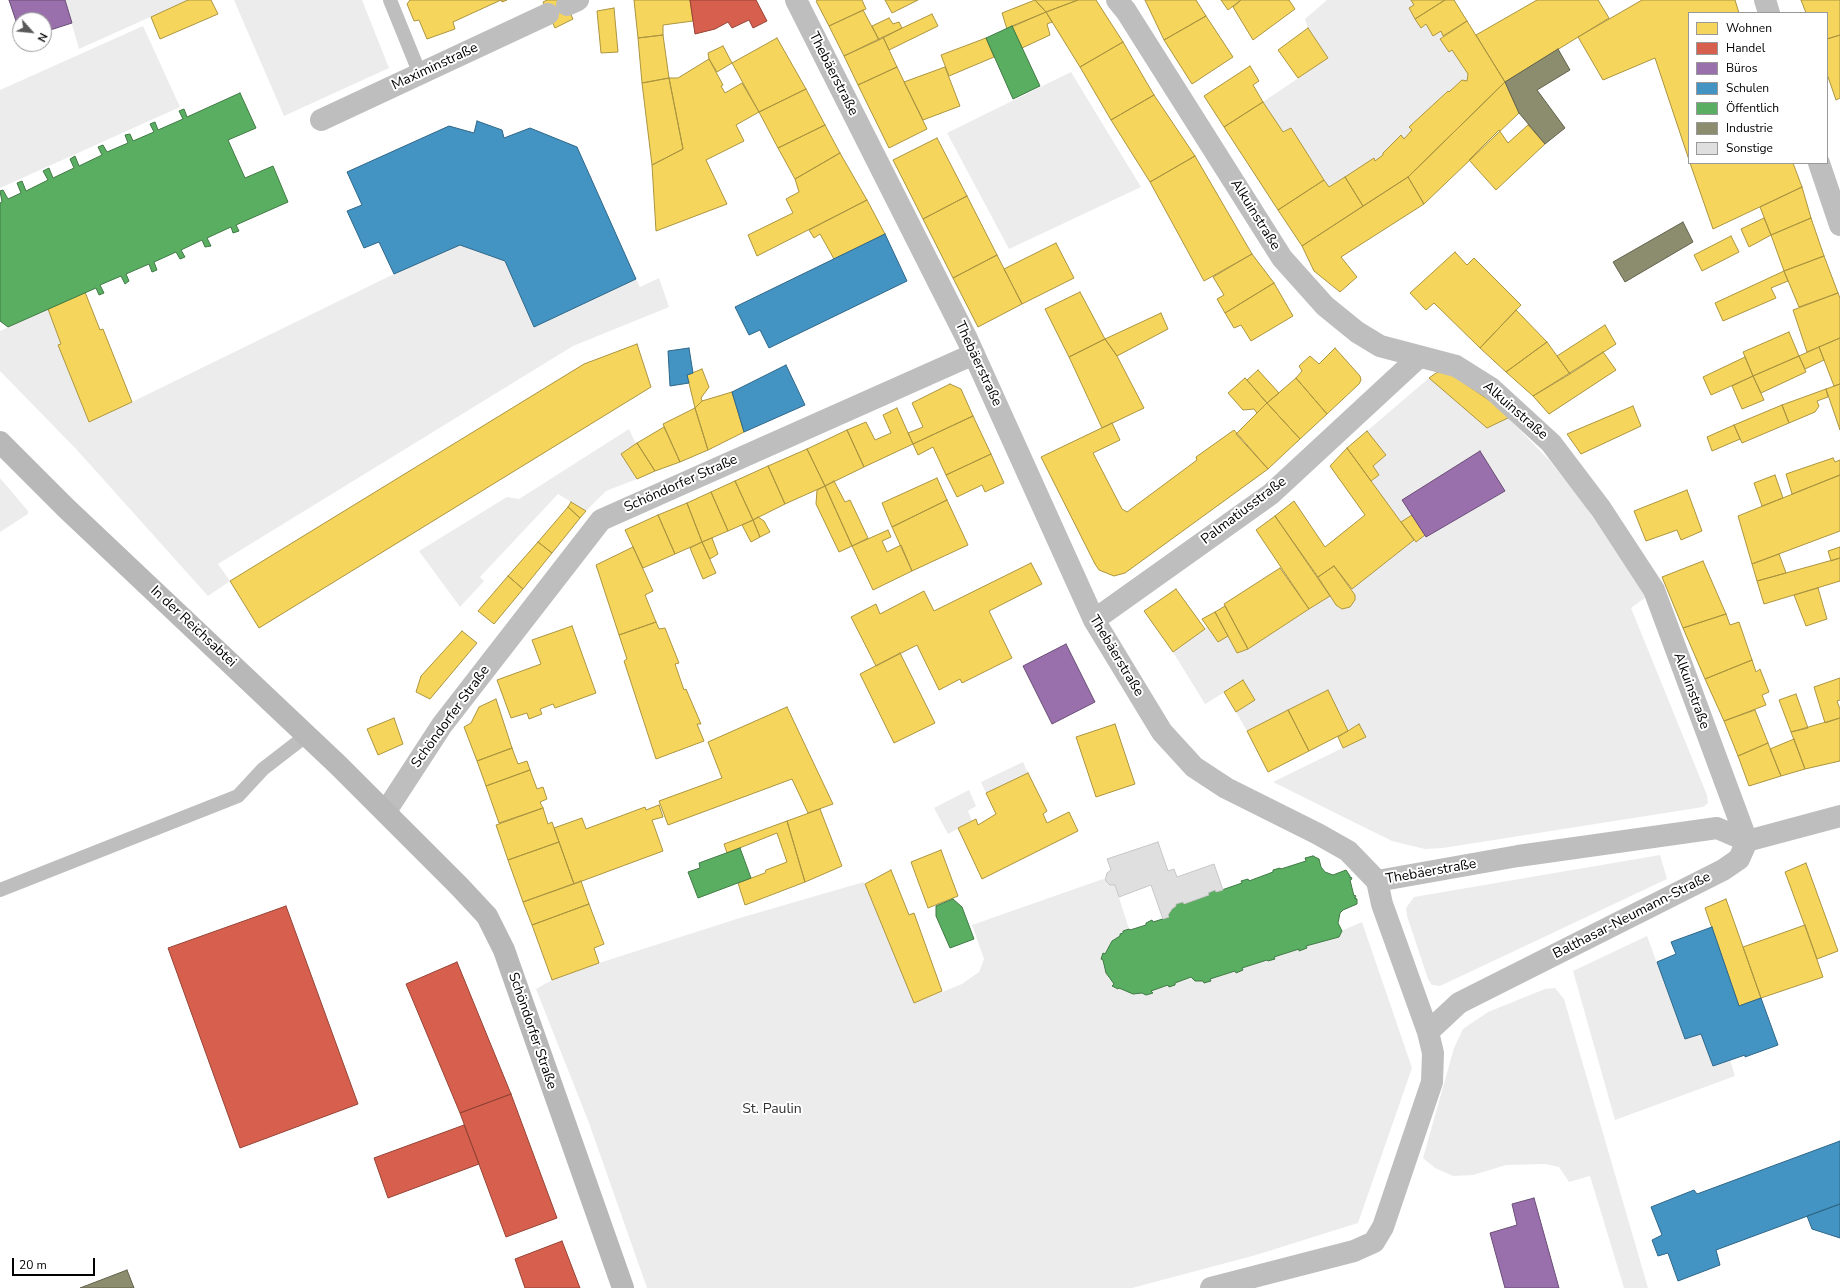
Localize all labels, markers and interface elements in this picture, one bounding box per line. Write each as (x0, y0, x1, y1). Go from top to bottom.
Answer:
north arrow (12, 12, 52, 52)
legend (1688, 12, 1828, 164)
text: Wohnen (1726, 20, 1772, 36)
street label: Thebäerstraße (805, 29, 861, 119)
text: N (34, 30, 51, 44)
street label: Maximinstraße (389, 40, 481, 94)
text: Handel (1726, 40, 1765, 56)
text: Büros (1726, 60, 1758, 76)
text: Schulen (1726, 80, 1769, 96)
text: Öffentlich (1726, 100, 1779, 116)
text: Industrie (1726, 120, 1773, 136)
text: Sonstige (1726, 140, 1773, 156)
street label: Alkuinstraße (1227, 176, 1283, 254)
street label: Thebäerstraße (951, 319, 1005, 409)
street label: Alkuinstraße (1479, 378, 1551, 444)
street label: Schöndorfer Straße (622, 451, 740, 517)
street label: Palmatiusstraße (1198, 474, 1290, 548)
street label: In der Reichsabtei (147, 583, 239, 671)
street label: Thebäerstraße (1085, 612, 1147, 700)
street label: Alkuinstraße (1669, 650, 1713, 732)
street label: Schöndorfer Straße (408, 662, 494, 772)
street label: Thebäerstraße (1384, 856, 1478, 888)
street label: Balthasar-Neumann-Straße (1550, 869, 1714, 963)
street label: Schöndorfer Straße (504, 970, 560, 1092)
park label: St. Paulin (742, 1102, 802, 1118)
scale bar (14, 1250, 97, 1276)
text: 20 m (19, 1257, 47, 1273)

